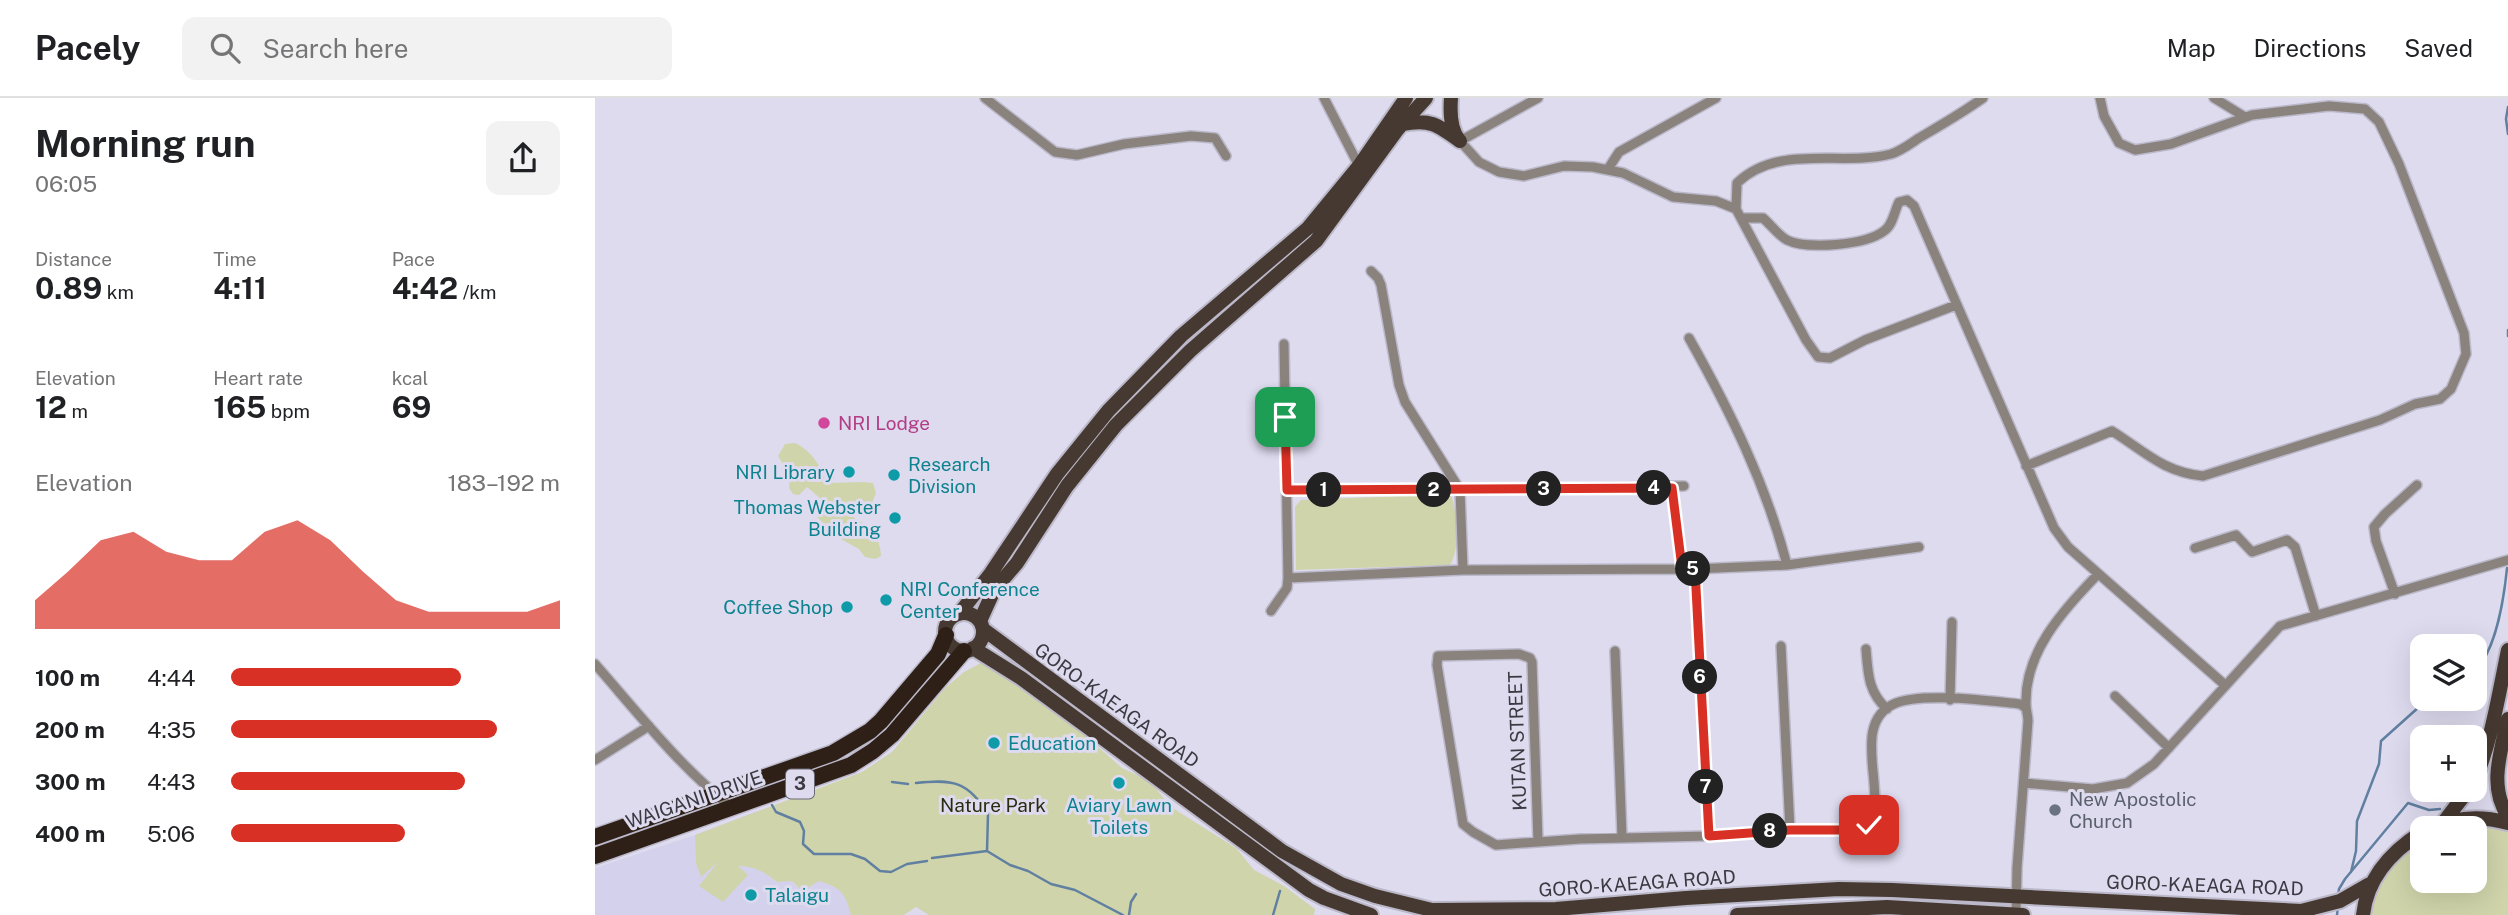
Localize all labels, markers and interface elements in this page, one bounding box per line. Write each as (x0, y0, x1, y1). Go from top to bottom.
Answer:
search box (182, 17, 672, 80)
text: Pacely (35, 29, 140, 67)
icon: search (206, 29, 244, 67)
text: Search here (262, 33, 408, 64)
text: Map (2167, 34, 2216, 62)
text: Directions (2254, 34, 2366, 62)
text: Saved (2404, 34, 2473, 62)
text: Morning run (35, 121, 256, 166)
button: share (486, 121, 560, 195)
text: 06:05 (35, 170, 97, 197)
text: Distance (35, 248, 112, 270)
text: Time (213, 248, 257, 270)
text: Pace (392, 248, 435, 270)
text: 0.89 (35, 270, 102, 306)
text: 4:11 (213, 270, 267, 306)
text: 4:42 (392, 270, 458, 306)
text: km (102, 281, 134, 303)
text: /km (458, 281, 496, 303)
text: Elevation (35, 367, 116, 389)
text: Heart rate (213, 367, 303, 389)
text: kcal (392, 367, 428, 389)
pin (1255, 387, 1315, 447)
text: 12 (35, 389, 67, 425)
text: 165 (213, 389, 266, 425)
text: 69 (392, 389, 431, 425)
icon: arrive (1266, 398, 1304, 436)
text: m (67, 400, 88, 422)
text: bpm (266, 400, 310, 422)
place label: NRI Lodge (838, 412, 930, 434)
marker: NRI Lodge (816, 415, 832, 431)
place label: Research Division (908, 453, 990, 497)
place label: NRI Library (735, 461, 835, 483)
marker: NRI Library (841, 464, 857, 480)
marker: Research Division (886, 467, 902, 483)
text: Elevation (35, 469, 133, 496)
text: 183–192 m (447, 469, 560, 496)
pin: 4 (1637, 470, 1671, 506)
pin: 1 (1307, 472, 1341, 508)
pin: 2 (1417, 472, 1451, 508)
pin: 3 (1527, 472, 1562, 506)
text: 4 (1647, 476, 1660, 498)
text: 3 (1537, 477, 1550, 499)
text: 1 (1319, 478, 1328, 500)
text: 2 (1427, 478, 1440, 500)
place label: Thomas Webster Building (733, 496, 881, 540)
marker: Thomas Webster Building (887, 510, 903, 526)
pin: 5 (1675, 552, 1711, 587)
text: 5 (1686, 557, 1699, 579)
place label: NRI Conference Center (900, 578, 1040, 622)
marker: NRI Conference Center (878, 592, 894, 608)
place label: Coffee Shop (723, 596, 833, 618)
marker: Coffee Shop (839, 599, 855, 615)
map controls (2410, 634, 2487, 893)
button: layers (2410, 634, 2487, 711)
street label: GORO-KAEAGA ROAD (1031, 638, 1203, 772)
pin: 6 (1683, 660, 1717, 694)
text: 100 m (35, 664, 100, 691)
text: 4:44 (147, 664, 195, 691)
text: 6 (1693, 665, 1706, 687)
street label: KUTAN STREET (1504, 671, 1530, 811)
text: 200 m (35, 716, 105, 743)
text: 4:35 (147, 716, 196, 743)
button: + (2410, 725, 2487, 802)
place label: Education (1008, 732, 1096, 754)
marker: Education (986, 735, 1002, 751)
street label: WAIGANI DRIVE (623, 765, 765, 833)
text: 300 m (35, 768, 106, 795)
text: 4:43 (147, 768, 195, 795)
road number: 3 (786, 770, 814, 798)
pin: 7 (1689, 770, 1723, 804)
marker: Aviary Lawn Toilets (1111, 775, 1127, 791)
text: 7 (1700, 775, 1711, 797)
place label: New Apostolic Church (2069, 788, 2197, 832)
park label: Nature Park (940, 794, 1046, 816)
place label: Aviary Lawn Toilets (1066, 794, 1172, 838)
pin (1839, 795, 1899, 855)
marker: New Apostolic Church (2047, 802, 2063, 818)
icon: check (1850, 806, 1888, 844)
pin: 8 (1753, 814, 1787, 848)
button: − (2410, 816, 2487, 893)
text: 8 (1763, 819, 1776, 841)
text: 400 m (35, 820, 105, 847)
text: 5:06 (147, 820, 195, 847)
street label: GORO-KAEAGA ROAD (1538, 865, 1736, 901)
street label: GORO-KAEAGA ROAD (2106, 871, 2304, 899)
place label: Talaigu (765, 884, 829, 906)
marker: Talaigu (743, 887, 759, 903)

